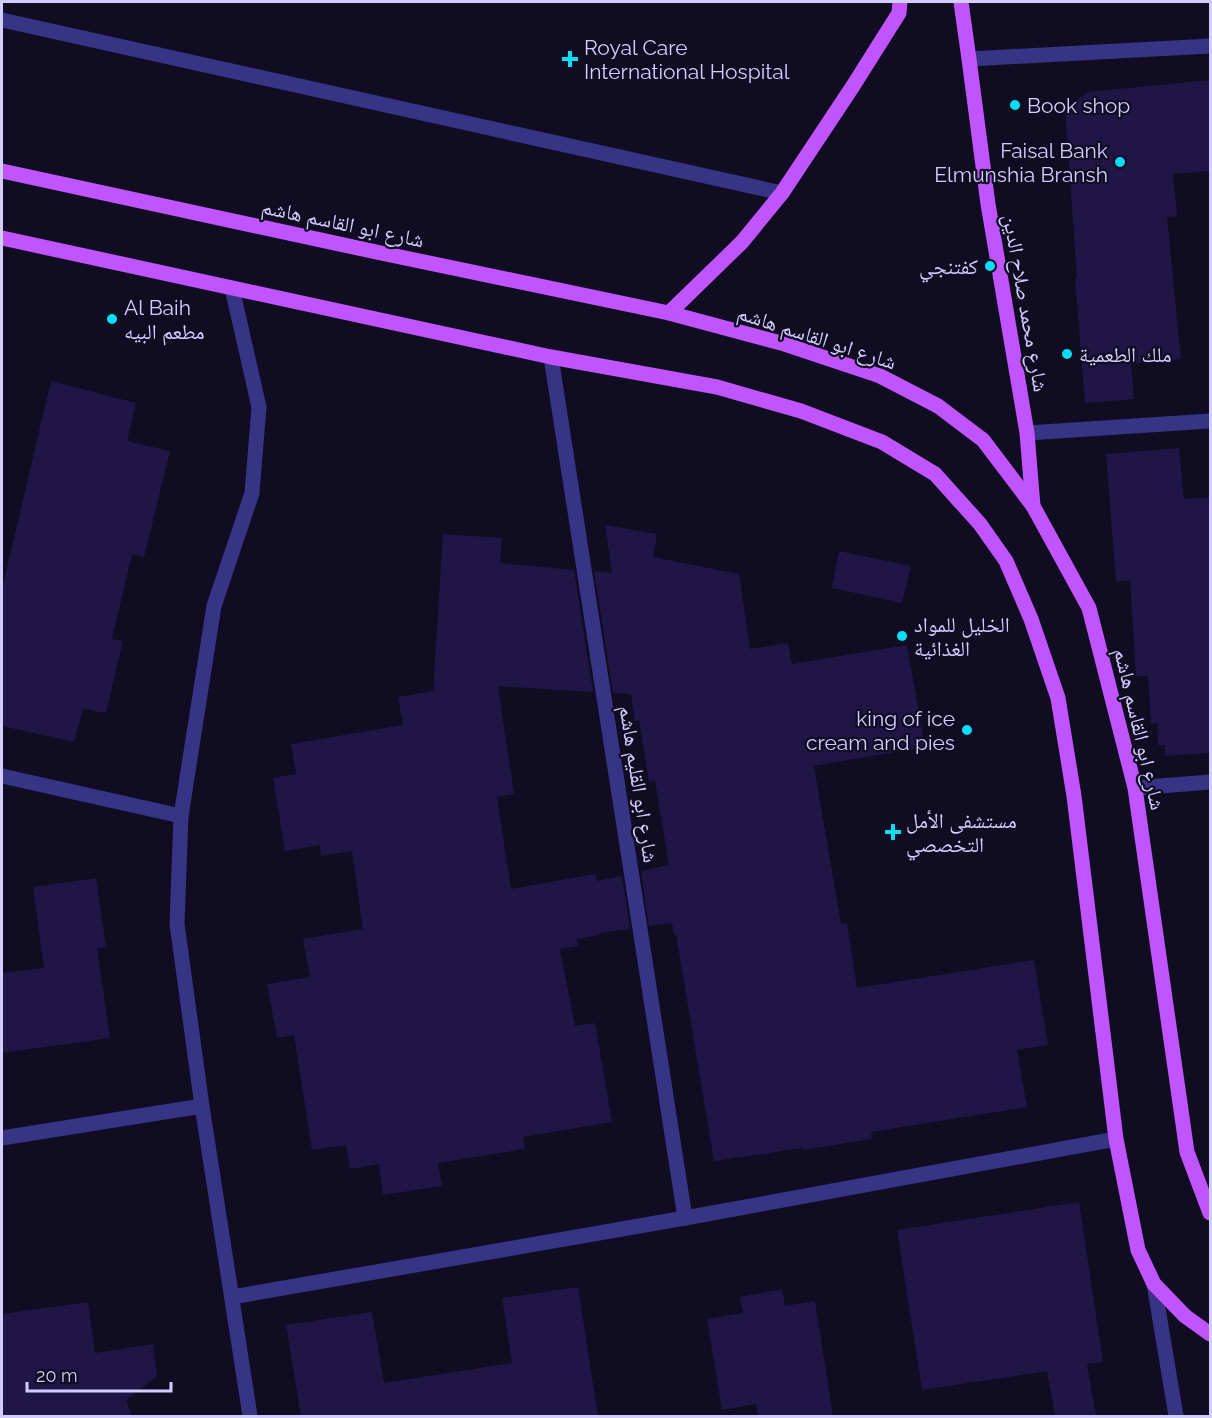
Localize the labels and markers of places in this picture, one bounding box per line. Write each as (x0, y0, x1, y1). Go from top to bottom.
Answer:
place label: Royal Care International Hospital (584, 35, 790, 84)
marker: Royal Care International Hospital (561, 50, 579, 68)
place label: Book shop (1027, 93, 1130, 118)
marker: Book shop (1008, 98, 1022, 112)
place label: Faisal Bank Elmunshia Bransh (934, 138, 1108, 187)
marker: Faisal Bank Elmunshia Bransh (1113, 155, 1127, 169)
place label: كفتنجي (919, 254, 978, 283)
marker: كفتنجي (983, 259, 997, 273)
place label: Al Baih مطعم البيه (124, 295, 205, 346)
marker: Al Baih مطعم البيه (105, 312, 119, 326)
place label: ملك الطعمية (1079, 342, 1172, 367)
marker: ملك الطعمية (1060, 347, 1074, 361)
place label: الخليل للمواد الغذائية (914, 612, 1010, 661)
marker: الخليل للمواد الغذائية (895, 629, 909, 643)
place label: king of ice cream and pies (806, 706, 955, 755)
marker: king of ice cream and pies (960, 723, 974, 737)
place label: مستشفى الأمل التخصصي (906, 808, 1017, 861)
marker: مستشفى الأمل التخصصي (884, 823, 902, 841)

